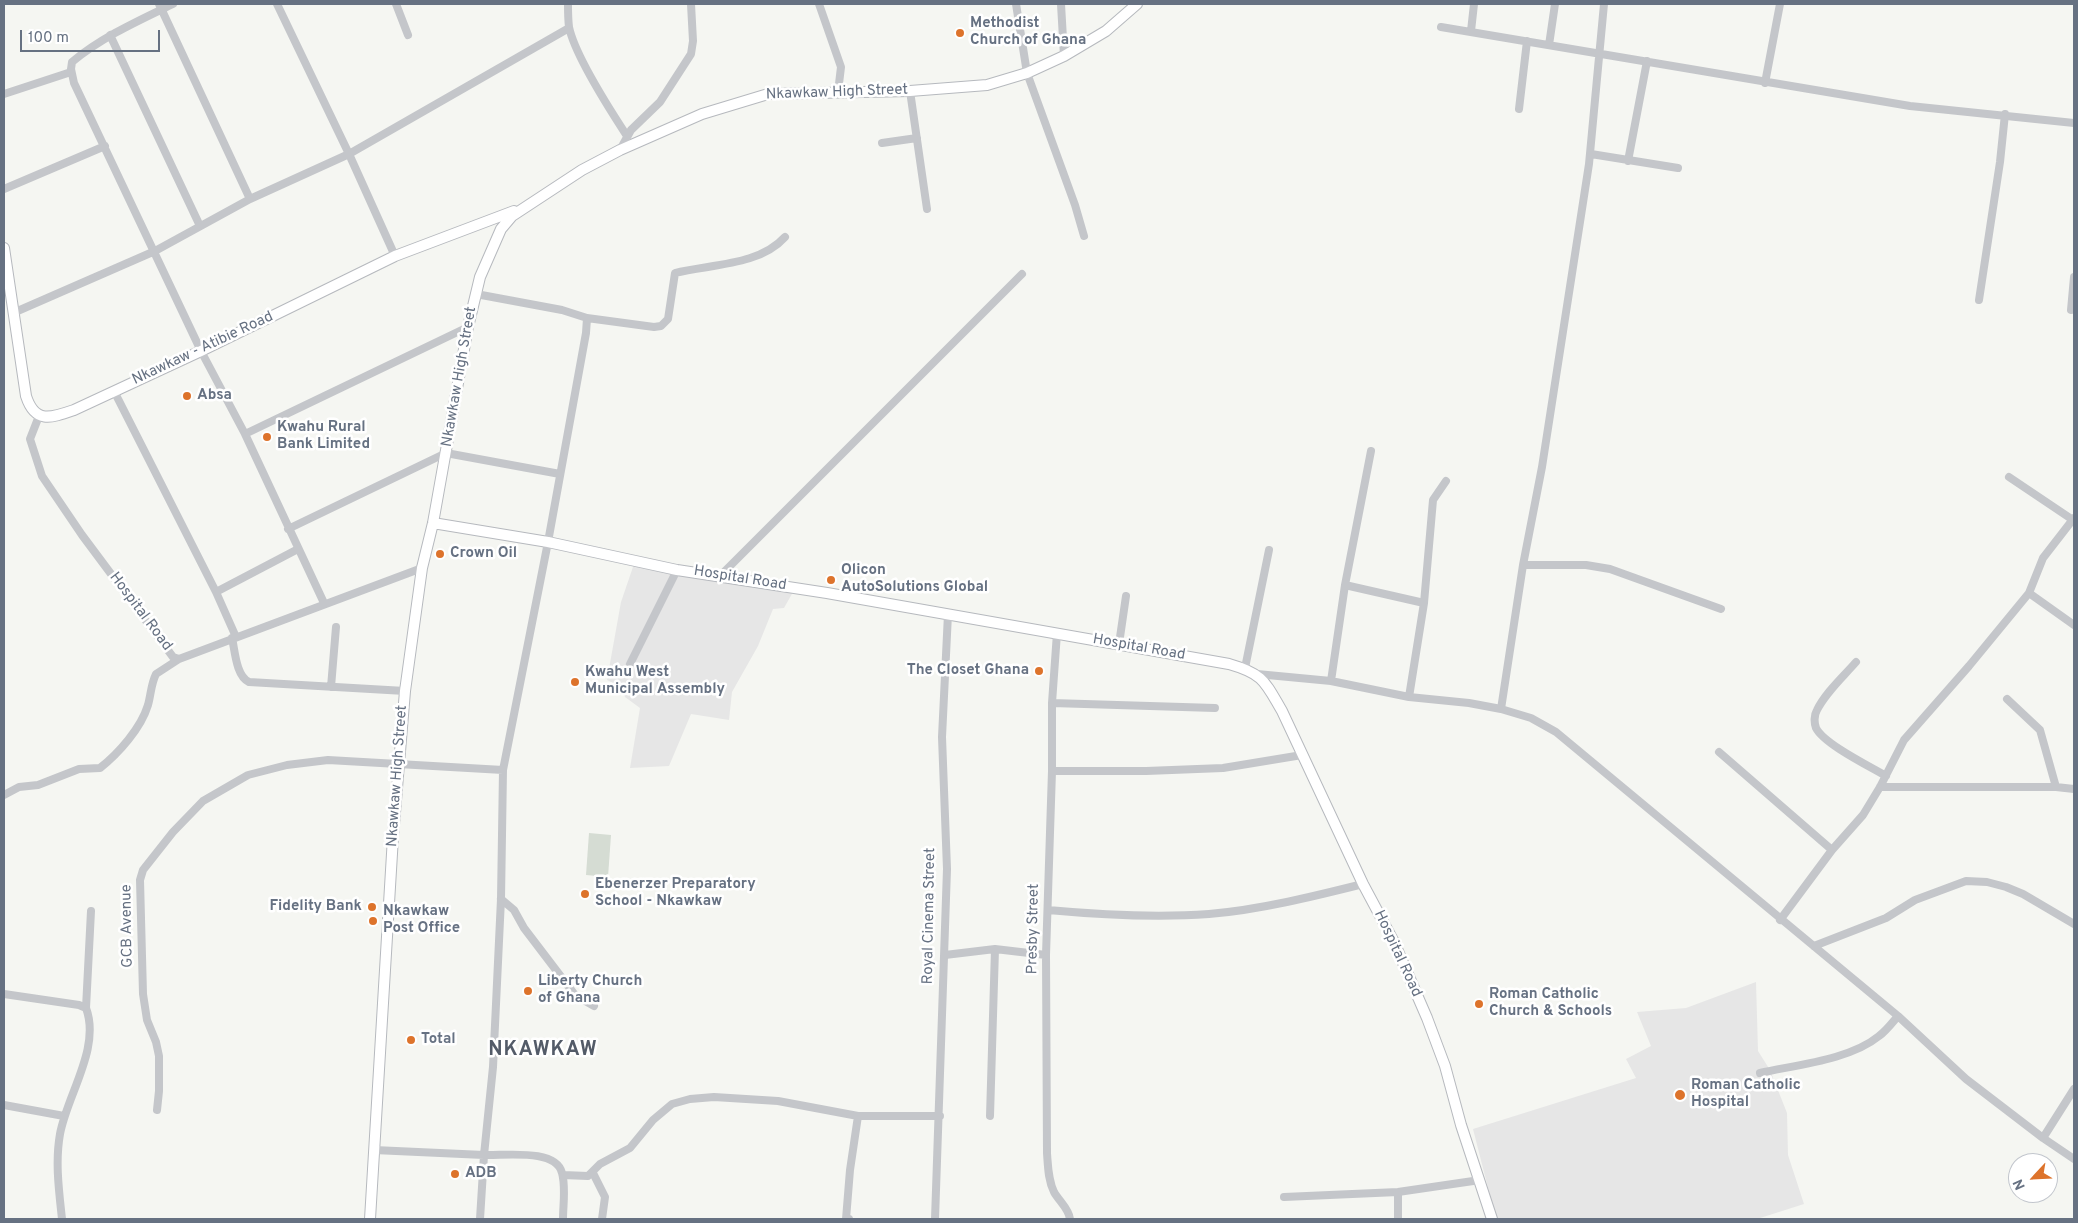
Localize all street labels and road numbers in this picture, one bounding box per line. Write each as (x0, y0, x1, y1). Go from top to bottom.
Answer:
street label: Nkawkaw High Street (766, 82, 908, 104)
street label: Nkawkaw High Street (439, 305, 481, 449)
street label: Nkawkaw - Atibie Road (130, 308, 276, 390)
street label: Hospital Road (692, 563, 788, 595)
street label: Hospital Road (105, 569, 175, 655)
street label: Hospital Road (1091, 631, 1187, 665)
street label: Nkawkaw High Street (384, 704, 412, 848)
street label: Royal Cinema Street (920, 847, 940, 985)
street label: Presby Street (1024, 883, 1044, 975)
street label: GCB Avenue (118, 884, 138, 968)
street label: Hospital Road (1369, 908, 1425, 1000)

